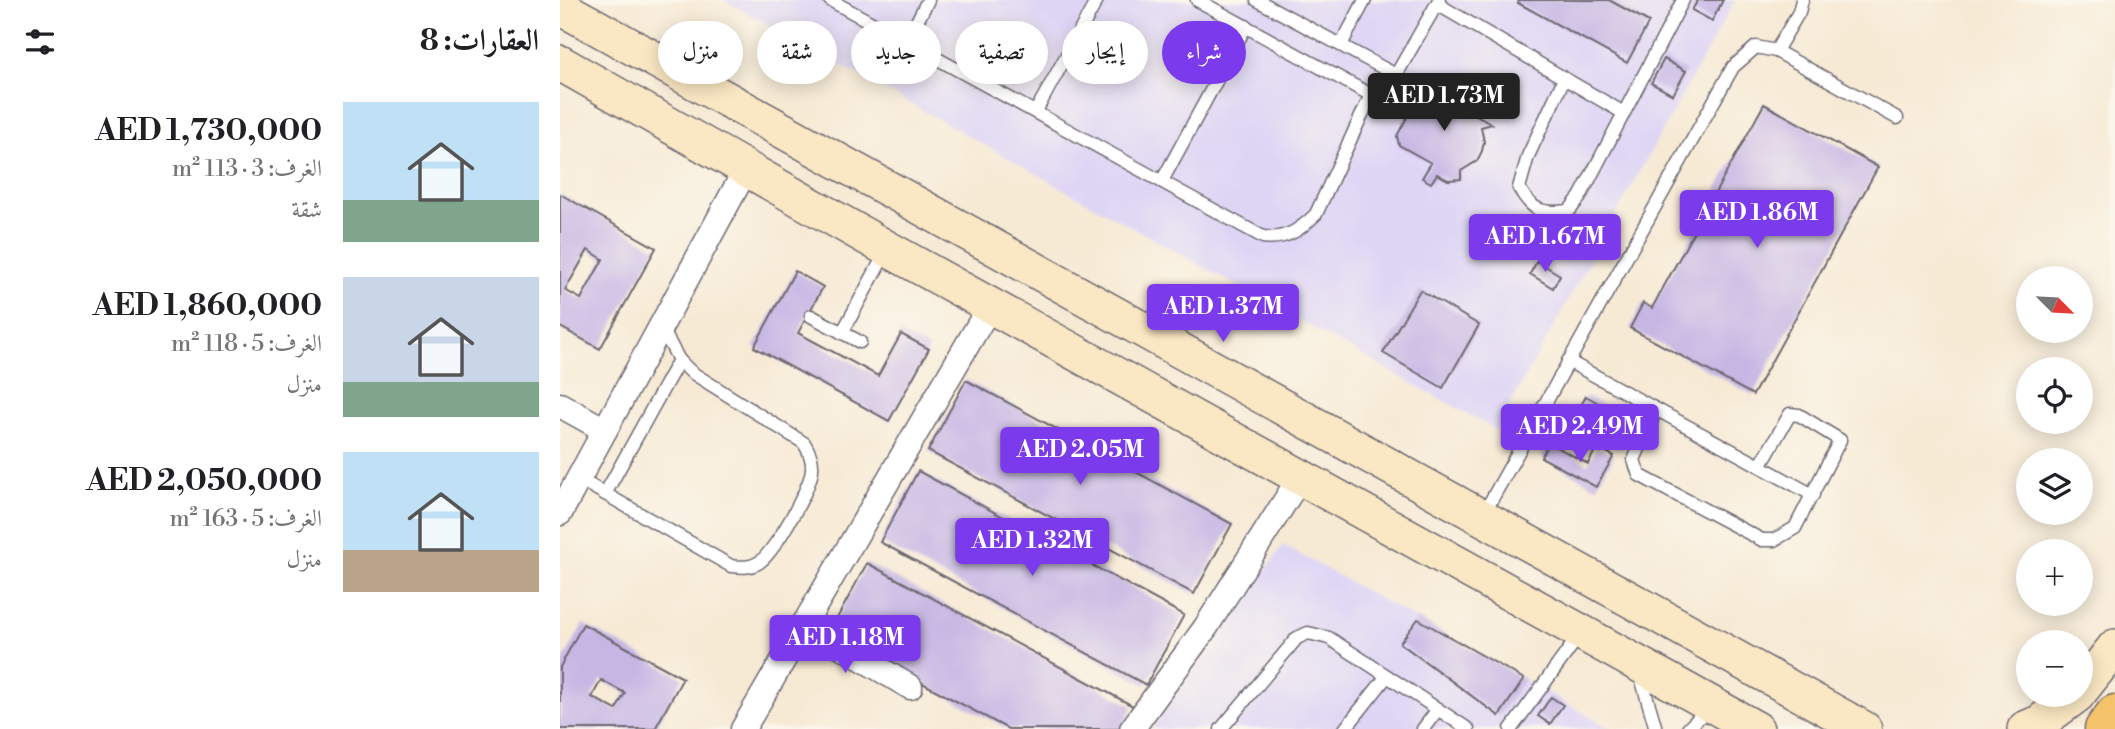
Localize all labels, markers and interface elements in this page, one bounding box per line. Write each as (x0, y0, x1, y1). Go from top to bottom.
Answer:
chip: منزل (658, 21, 743, 84)
chip: شقة (757, 21, 837, 84)
chip: جديد (851, 21, 941, 84)
chip: تصفية (955, 21, 1048, 84)
chip: إيجار (1062, 21, 1148, 84)
chip: شراء (1162, 21, 1246, 84)
text: العقارات: 8 (420, 22, 539, 60)
icon: filters (21, 23, 59, 61)
pin: AED 1.73M (1364, 74, 1524, 133)
text: AED 1.73M (1384, 82, 1504, 110)
text: AED 1,730,000 (95, 112, 322, 150)
icon: home (399, 130, 483, 214)
text: الغرف: 3 · 113 m² (172, 155, 322, 183)
pin: AED 1.86M (1677, 190, 1837, 250)
text: شقة (292, 196, 322, 224)
text: AED 1.86M (1696, 199, 1818, 227)
pin: AED 1.67M (1465, 215, 1625, 274)
text: AED 1.67M (1485, 223, 1605, 251)
north arrow (2016, 266, 2093, 343)
map controls (2016, 266, 2093, 707)
pin: AED 1.37M (1143, 284, 1303, 344)
text: AED 1,860,000 (92, 287, 322, 325)
text: AED 1.37M (1163, 293, 1283, 321)
icon: home (399, 305, 483, 389)
text: الغرف: 5 · 118 m² (171, 330, 322, 358)
button: locate (2016, 357, 2093, 434)
text: منزل (287, 371, 322, 399)
pin: AED 2.49M (1500, 405, 1660, 464)
text: AED 2.49M (1517, 413, 1643, 441)
pin: AED 2.05M (1000, 428, 1160, 487)
text: AED 2.05M (1016, 436, 1144, 464)
button: layers (2016, 448, 2093, 525)
text: AED 2,050,000 (86, 462, 322, 500)
icon: home (399, 480, 483, 564)
text: الغرف: 5 · 163 m² (169, 505, 322, 533)
pin: AED 1.32M (952, 518, 1112, 578)
text: AED 1.32M (971, 527, 1093, 555)
button: + (2016, 539, 2093, 616)
text: منزل (287, 546, 322, 574)
pin: AED 1.18M (765, 616, 925, 675)
text: AED 1.18M (786, 624, 904, 652)
button: − (2016, 630, 2093, 707)

